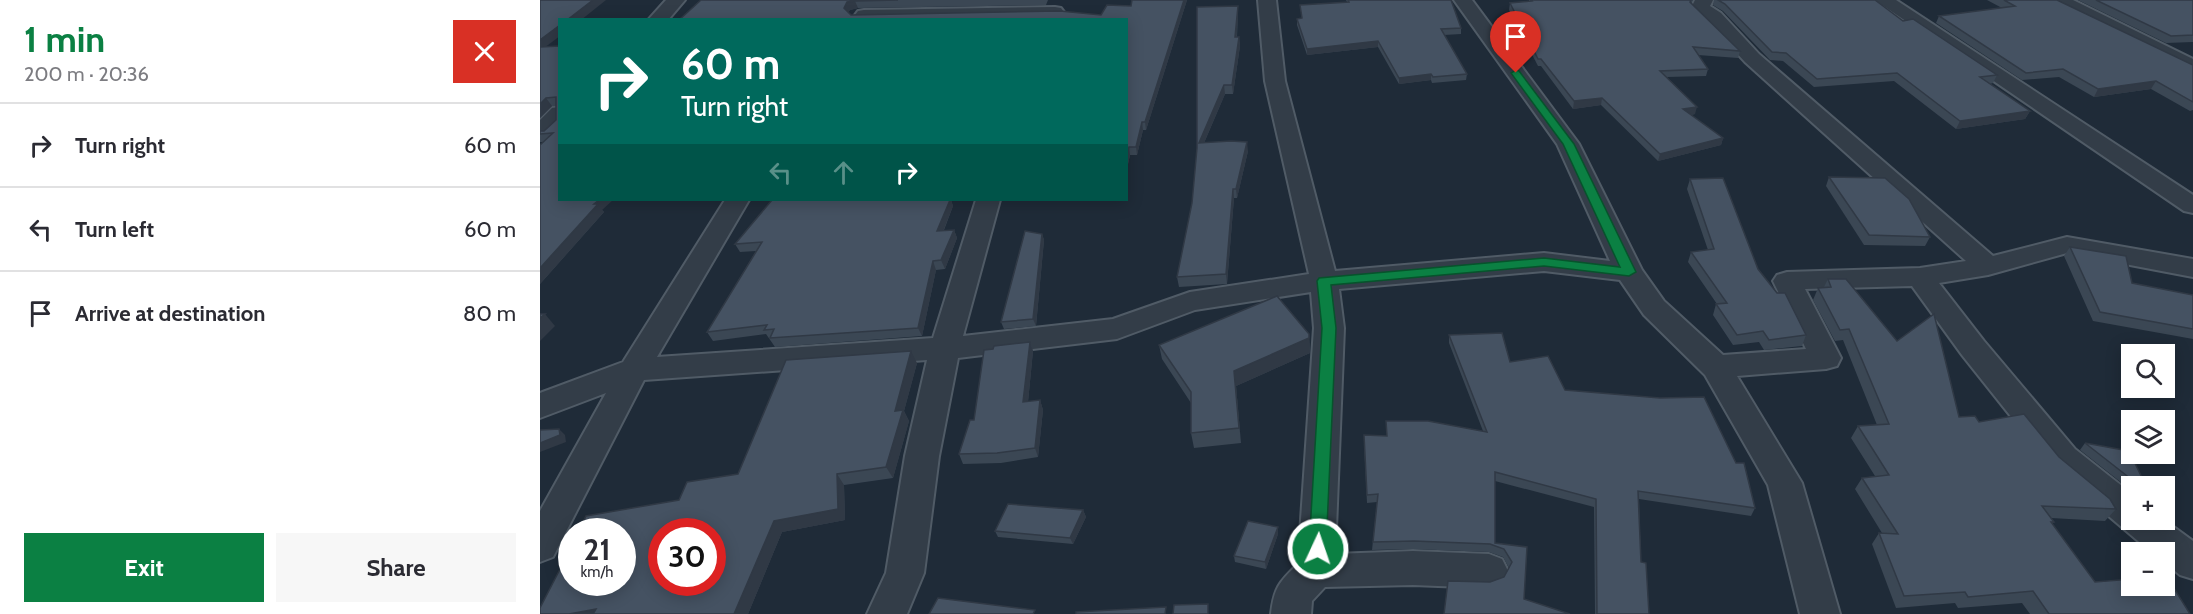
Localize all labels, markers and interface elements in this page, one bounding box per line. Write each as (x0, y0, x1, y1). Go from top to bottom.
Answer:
pin (1490, 11, 1541, 73)
text: 1 min (24, 17, 105, 61)
button: close (453, 20, 516, 83)
icon: arrive (1499, 20, 1532, 53)
text: 60 m (681, 38, 780, 90)
icon: right (582, 42, 660, 120)
text: 200 m · 20:36 (24, 62, 149, 86)
text: Turn right (681, 90, 788, 123)
icon: right (24, 129, 57, 162)
text: Turn right (75, 132, 165, 159)
text: 60 m (464, 132, 516, 159)
icon: left (764, 156, 797, 189)
icon: ahead (827, 156, 860, 189)
icon: right (890, 156, 923, 189)
icon: left (24, 213, 57, 246)
text: Turn left (75, 216, 154, 243)
text: 60 m (464, 216, 516, 243)
icon: arrive (24, 297, 57, 330)
text: Arrive at destination (75, 300, 265, 327)
text: 80 m (463, 300, 516, 327)
map controls (2121, 344, 2175, 596)
button: search (2121, 344, 2175, 398)
button: layers (2121, 410, 2175, 464)
button: + (2121, 476, 2175, 530)
position arrow (1286, 517, 1350, 581)
speed limit sign: 30 (648, 518, 726, 596)
text: 21 (584, 531, 610, 568)
button: Exit (24, 533, 264, 602)
button: Share (276, 533, 516, 602)
button: − (2121, 542, 2175, 596)
text: km/h (581, 563, 613, 581)

